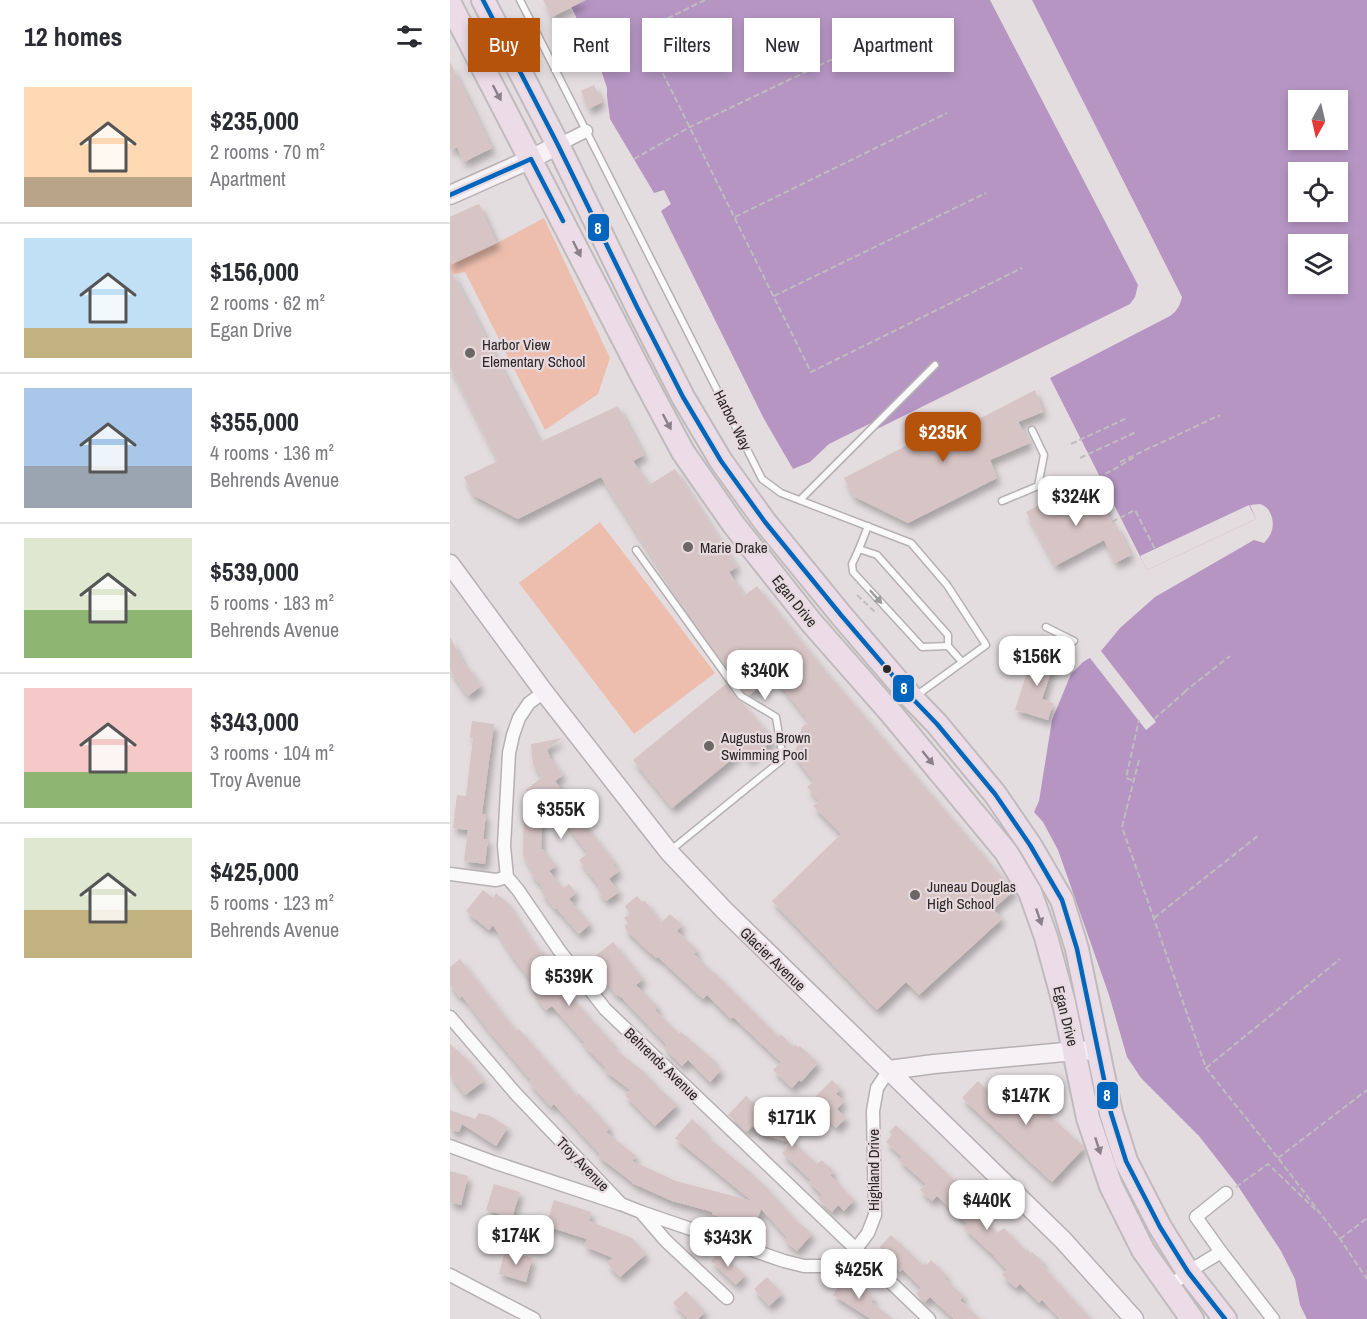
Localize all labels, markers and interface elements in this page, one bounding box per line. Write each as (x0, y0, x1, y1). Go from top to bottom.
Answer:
chip: Buy (468, 18, 540, 72)
chip: Rent (552, 18, 630, 72)
chip: Filters (642, 18, 732, 72)
chip: New (744, 18, 820, 72)
chip: Apartment (832, 18, 954, 72)
text: 12 homes (24, 19, 122, 54)
icon: filters (393, 20, 426, 53)
one-way arrow (492, 84, 501, 101)
north arrow (1288, 90, 1348, 150)
map controls (1288, 90, 1348, 294)
text: $235,000 (210, 103, 299, 138)
icon: home (72, 111, 144, 183)
text: 2 rooms · 70 m² (210, 138, 325, 165)
button: locate (1288, 162, 1348, 222)
text: Apartment (210, 165, 286, 192)
line badge: 8 (587, 213, 610, 242)
text: 8 (594, 217, 602, 239)
button: layers (1288, 234, 1348, 294)
one-way arrow (572, 240, 582, 257)
text: $156,000 (210, 254, 299, 289)
icon: home (72, 262, 144, 334)
text: 2 rooms · 62 m² (210, 289, 325, 316)
text: Egan Drive (210, 316, 292, 343)
place label: Harbor View Elementary School (482, 334, 585, 372)
marker: Harbor View Elementary School (463, 346, 477, 360)
street label: Harbor Way (709, 386, 758, 455)
text: $355,000 (210, 404, 299, 439)
icon: home (72, 412, 144, 484)
pin: $235K (901, 412, 985, 463)
one-way arrow (662, 413, 672, 430)
text: $235K (919, 418, 967, 445)
text: 4 rooms · 136 m² (210, 439, 334, 466)
text: Behrends Avenue (210, 466, 339, 493)
pin: $324K (1034, 476, 1118, 527)
text: $324K (1052, 482, 1100, 509)
place label: Marie Drake (700, 537, 768, 558)
marker: Marie Drake (681, 540, 695, 554)
text: $539,000 (210, 554, 299, 589)
icon: home (72, 562, 144, 634)
street label: Egan Drive (767, 570, 823, 632)
text: 5 rooms · 183 m² (210, 589, 334, 616)
one-way arrow (868, 590, 882, 604)
text: Behrends Avenue (210, 616, 339, 643)
pin: $156K (995, 636, 1079, 687)
text: $156K (1013, 642, 1061, 669)
pin: $340K (723, 650, 807, 701)
text: $340K (741, 656, 789, 683)
unlabelled marker (881, 663, 893, 675)
line badge: 8 (892, 674, 915, 703)
text: 8 (900, 677, 908, 699)
text: $343,000 (210, 704, 299, 739)
icon: home (72, 712, 144, 784)
place label: Augustus Brown Swimming Pool (720, 727, 811, 765)
text: 3 rooms · 104 m² (210, 739, 334, 766)
marker: Augustus Brown Swimming Pool (702, 739, 716, 753)
one-way arrow (922, 750, 935, 766)
text: Troy Avenue (210, 766, 301, 793)
pin: $355K (519, 789, 603, 840)
text: $355K (537, 795, 585, 822)
text: $425,000 (210, 854, 299, 889)
icon: home (72, 862, 144, 934)
place label: Juneau Douglas High School (927, 876, 1016, 914)
marker: Juneau Douglas High School (908, 888, 922, 902)
text: 5 rooms · 123 m² (210, 889, 334, 916)
one-way arrow (1034, 908, 1044, 926)
text: Behrends Avenue (210, 916, 339, 943)
street label: Glacier Avenue (736, 922, 811, 996)
pin: $539K (527, 956, 611, 1007)
text: $539K (545, 962, 593, 989)
street label: Egan Drive (1048, 984, 1084, 1049)
street label: Behrends Avenue (620, 1023, 704, 1105)
pin: $147K (984, 1075, 1068, 1126)
text: $147K (1002, 1081, 1050, 1108)
line badge: 8 (1096, 1081, 1119, 1110)
text: 8 (1103, 1084, 1111, 1106)
pin: $171K (750, 1097, 834, 1148)
text: $171K (768, 1103, 816, 1130)
street label: Highland Drive (863, 1129, 884, 1211)
street label: Troy Avenue (552, 1132, 614, 1196)
one-way arrow (1093, 1137, 1103, 1155)
pin: $440K (945, 1180, 1029, 1231)
text: $440K (963, 1186, 1011, 1213)
pin: $174K (474, 1215, 558, 1266)
pin: $343K (686, 1217, 770, 1268)
text: $174K (492, 1221, 540, 1248)
text: $343K (704, 1223, 752, 1250)
pin: $425K (817, 1249, 901, 1300)
text: $425K (835, 1255, 883, 1282)

